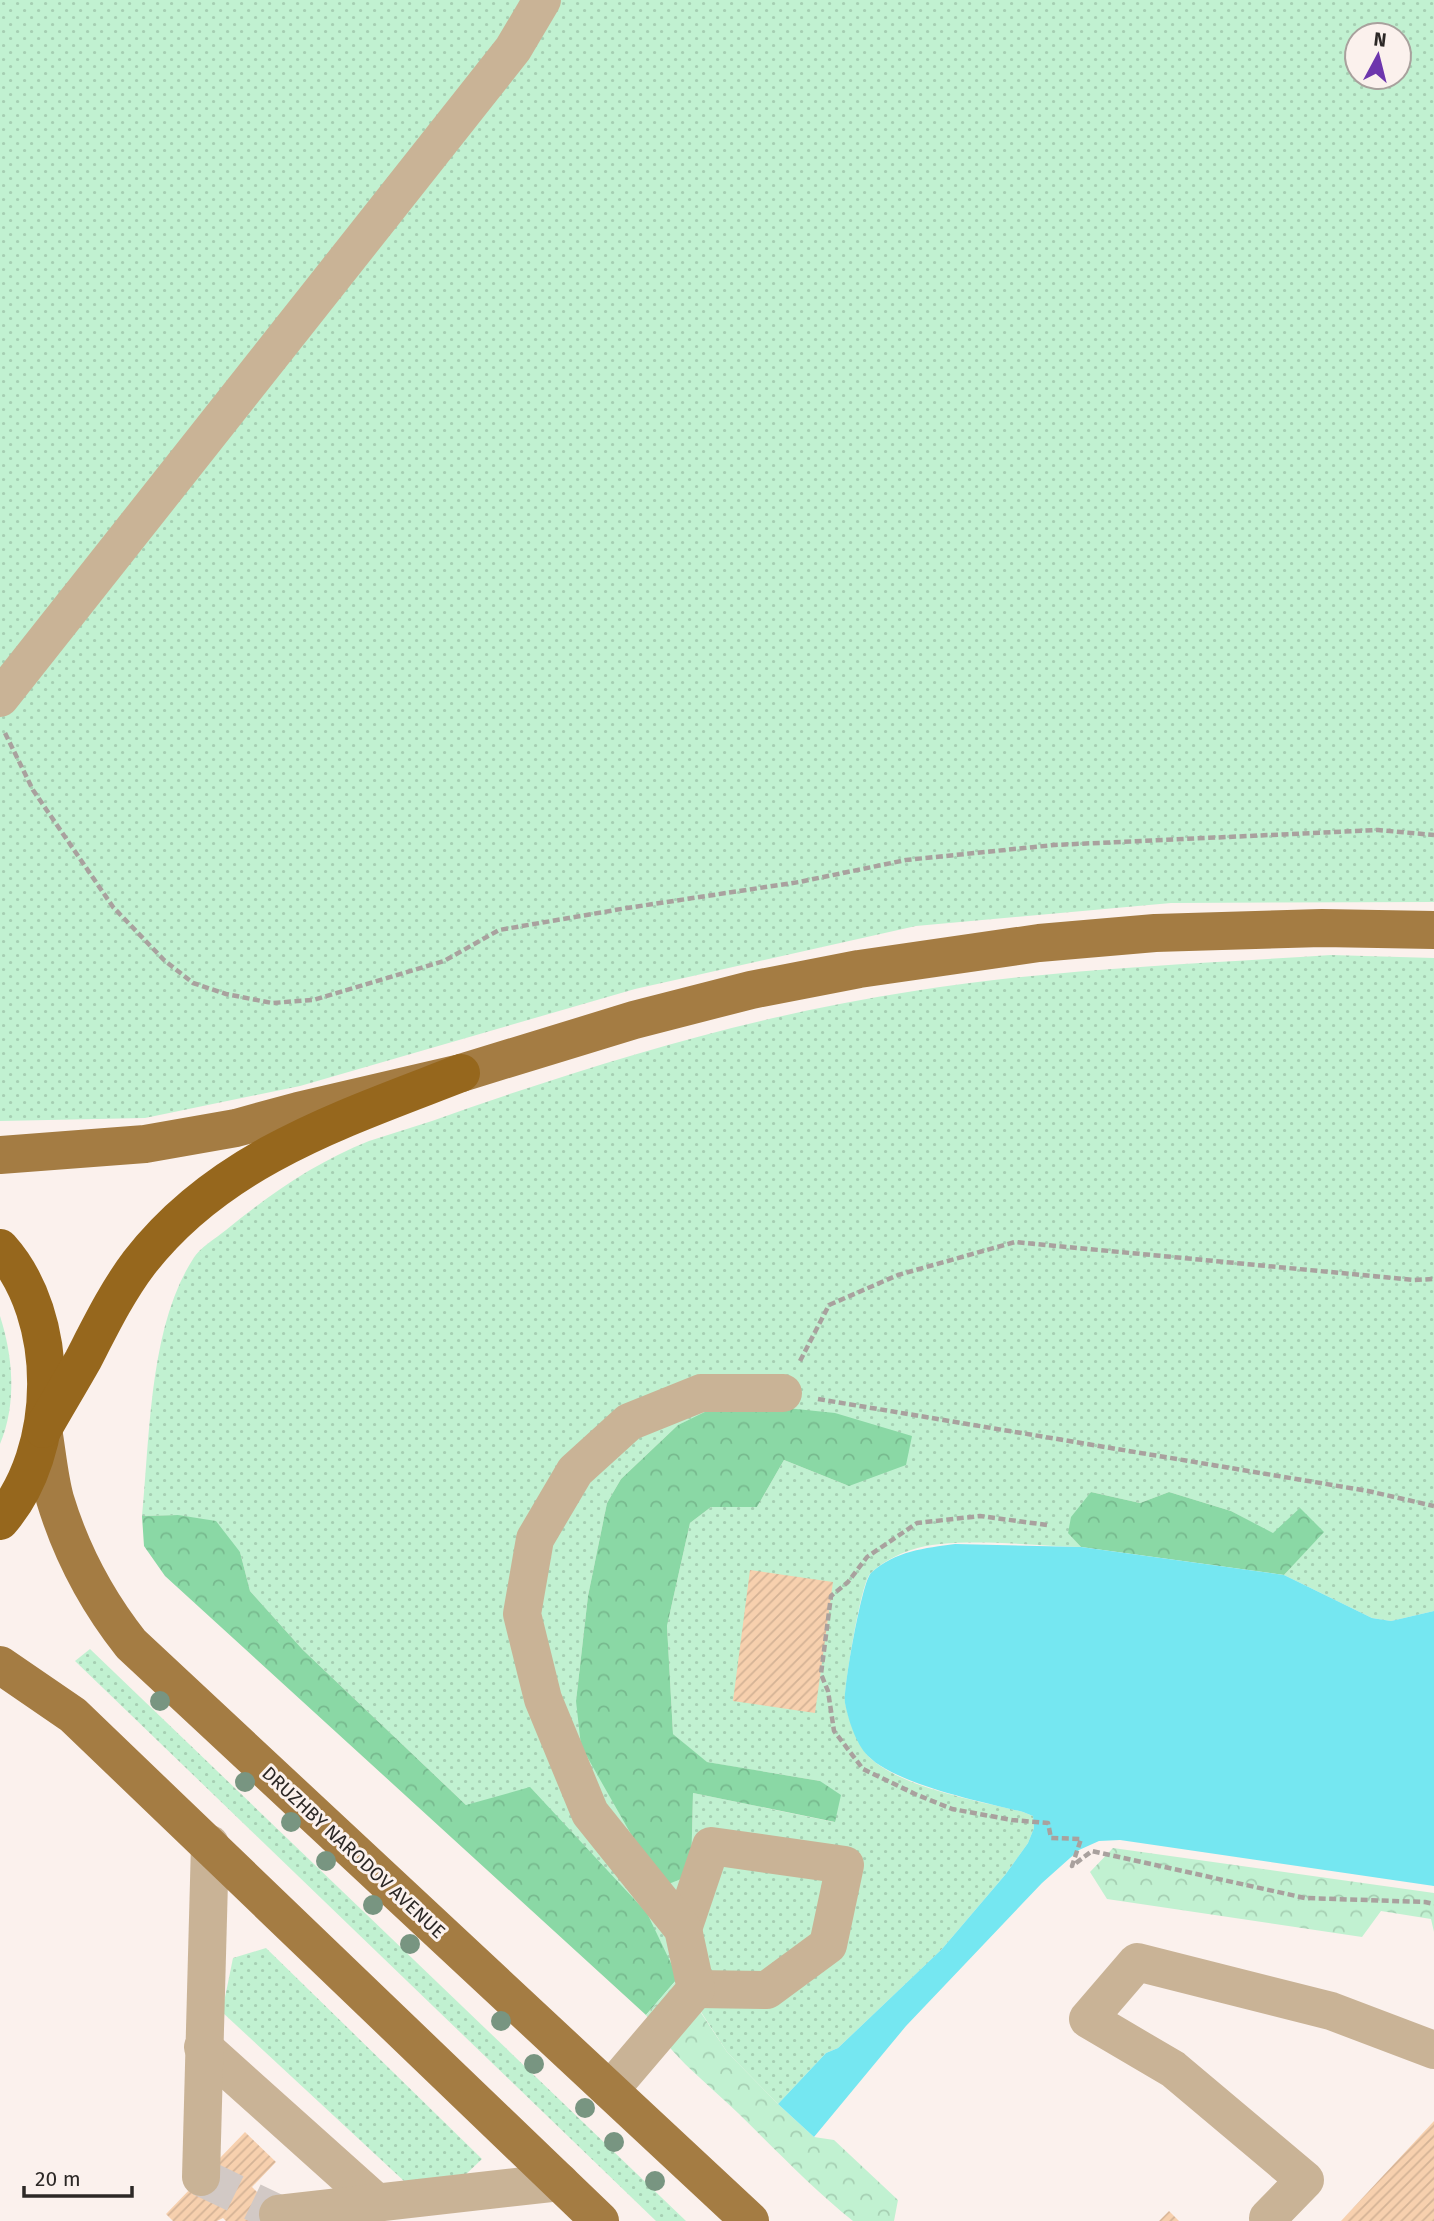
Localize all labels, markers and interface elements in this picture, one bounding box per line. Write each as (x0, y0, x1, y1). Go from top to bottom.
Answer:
north arrow (1343, 21, 1413, 91)
text: N (1372, 27, 1388, 52)
street label: DRUZHBY NARODOV AVENUE (257, 1762, 450, 1943)
scale bar (24, 2154, 133, 2198)
text: 20 m (35, 2166, 81, 2192)

